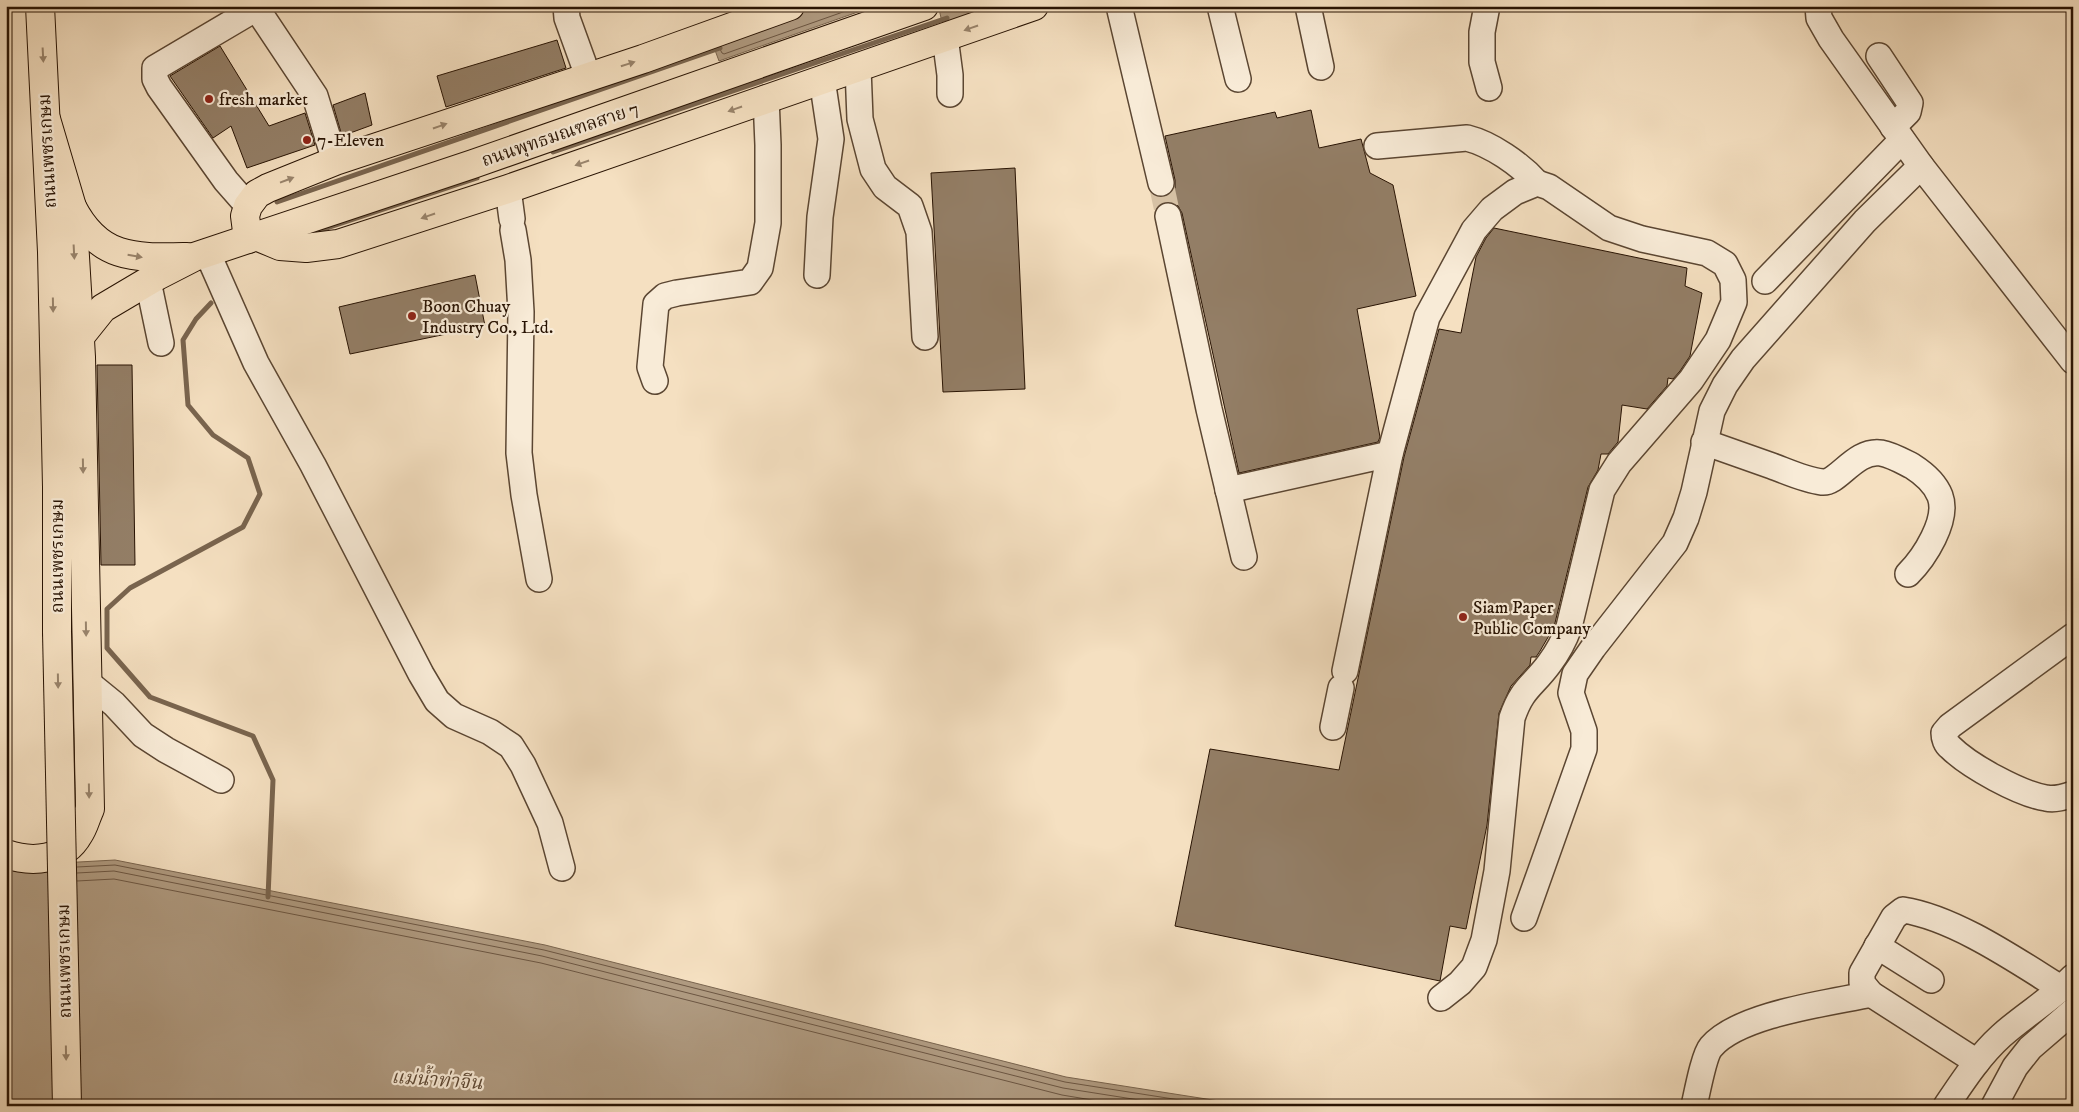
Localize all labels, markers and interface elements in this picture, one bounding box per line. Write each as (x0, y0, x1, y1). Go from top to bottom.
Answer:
one-way arrow (964, 25, 979, 32)
one-way arrow (39, 47, 47, 63)
one-way arrow (620, 59, 635, 67)
place label: fresh market (219, 89, 308, 111)
street label: ถนนเพชรเกษม (34, 93, 62, 209)
marker: fresh market (203, 93, 215, 105)
street label: ถนนพุทธมณฑลสาย 7 (479, 98, 642, 172)
one-way arrow (727, 105, 742, 113)
one-way arrow (433, 122, 448, 129)
place label: 7-Eleven (317, 130, 385, 152)
marker: 7-Eleven (301, 134, 313, 146)
one-way arrow (574, 160, 589, 167)
one-way arrow (280, 176, 295, 184)
one-way arrow (420, 212, 435, 220)
one-way arrow (71, 244, 79, 260)
one-way arrow (127, 252, 143, 260)
place label: Boon Chuay Industry Co., Ltd. (422, 296, 553, 339)
one-way arrow (50, 297, 58, 313)
marker: Boon Chuay Industry Co., Ltd. (406, 310, 418, 322)
one-way arrow (79, 459, 87, 475)
street label: ถนนเพชรเกษม (47, 499, 69, 613)
place label: Siam Paper Public Company (1473, 597, 1591, 640)
marker: Siam Paper Public Company (1457, 611, 1469, 623)
one-way arrow (82, 621, 90, 637)
one-way arrow (54, 673, 62, 689)
one-way arrow (86, 784, 94, 800)
street label: ถนนเพชรเกษม (53, 904, 77, 1018)
one-way arrow (62, 1045, 70, 1061)
water label: แม่น้ำท่าจีน (391, 1062, 484, 1095)

